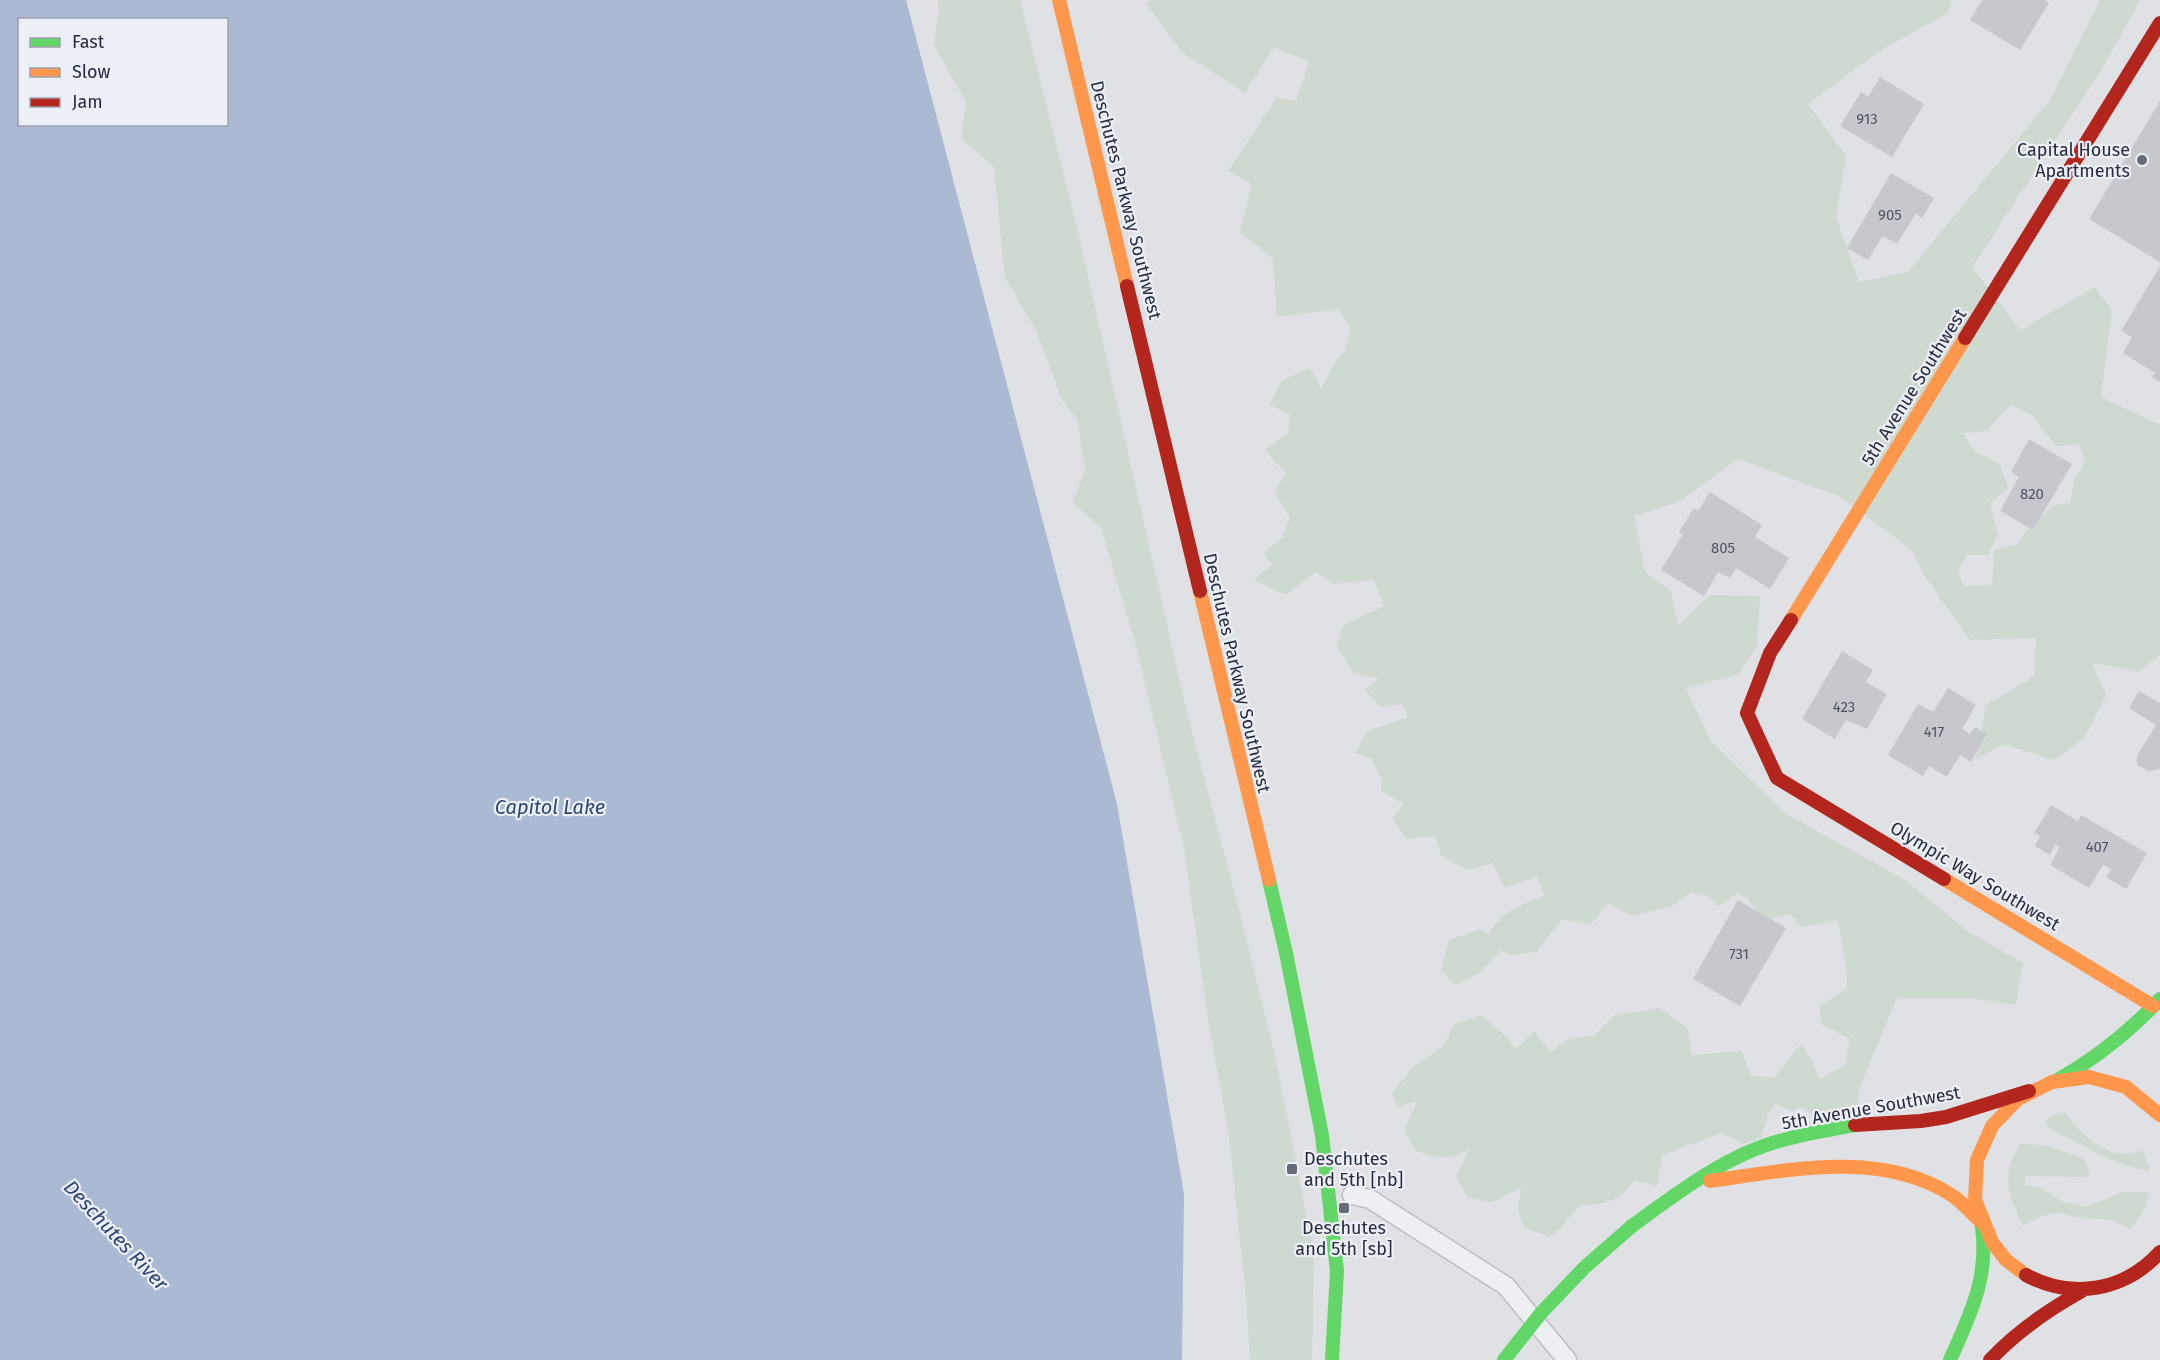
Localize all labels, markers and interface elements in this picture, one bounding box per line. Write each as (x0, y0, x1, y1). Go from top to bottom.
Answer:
legend (18, 18, 228, 126)
text: Fast (72, 31, 105, 53)
text: Slow (72, 61, 111, 83)
street label: Deschutes Parkway Southwest (1086, 78, 1166, 322)
text: Jam (72, 91, 103, 113)
house number: 913 (1856, 110, 1878, 128)
place label: Capital House Apartments (2017, 139, 2130, 182)
marker: Capital House Apartments (2135, 153, 2149, 167)
house number: 905 (1878, 206, 1902, 224)
street label: 5th Avenue Southwest (1857, 304, 1971, 469)
house number: 820 (2020, 485, 2044, 503)
house number: 805 (1711, 539, 1735, 557)
street label: Deschutes Parkway Southwest (1199, 551, 1275, 796)
house number: 423 (1833, 698, 1855, 716)
house number: 417 (1924, 723, 1944, 741)
water label: Capitol Lake (495, 795, 605, 819)
street label: Olympic Way Southwest (1886, 817, 2064, 936)
house number: 407 (2086, 838, 2109, 856)
house number: 731 (1729, 945, 1749, 963)
street label: 5th Avenue Southwest (1780, 1081, 1962, 1135)
place label: Deschutes and 5th [nb] (1304, 1148, 1403, 1191)
marker: Deschutes and 5th [nb] (1285, 1162, 1299, 1176)
water label: Deschutes River (59, 1175, 174, 1296)
marker: Deschutes and 5th [sb] (1337, 1201, 1351, 1215)
place label: Deschutes and 5th [sb] (1295, 1217, 1393, 1260)

